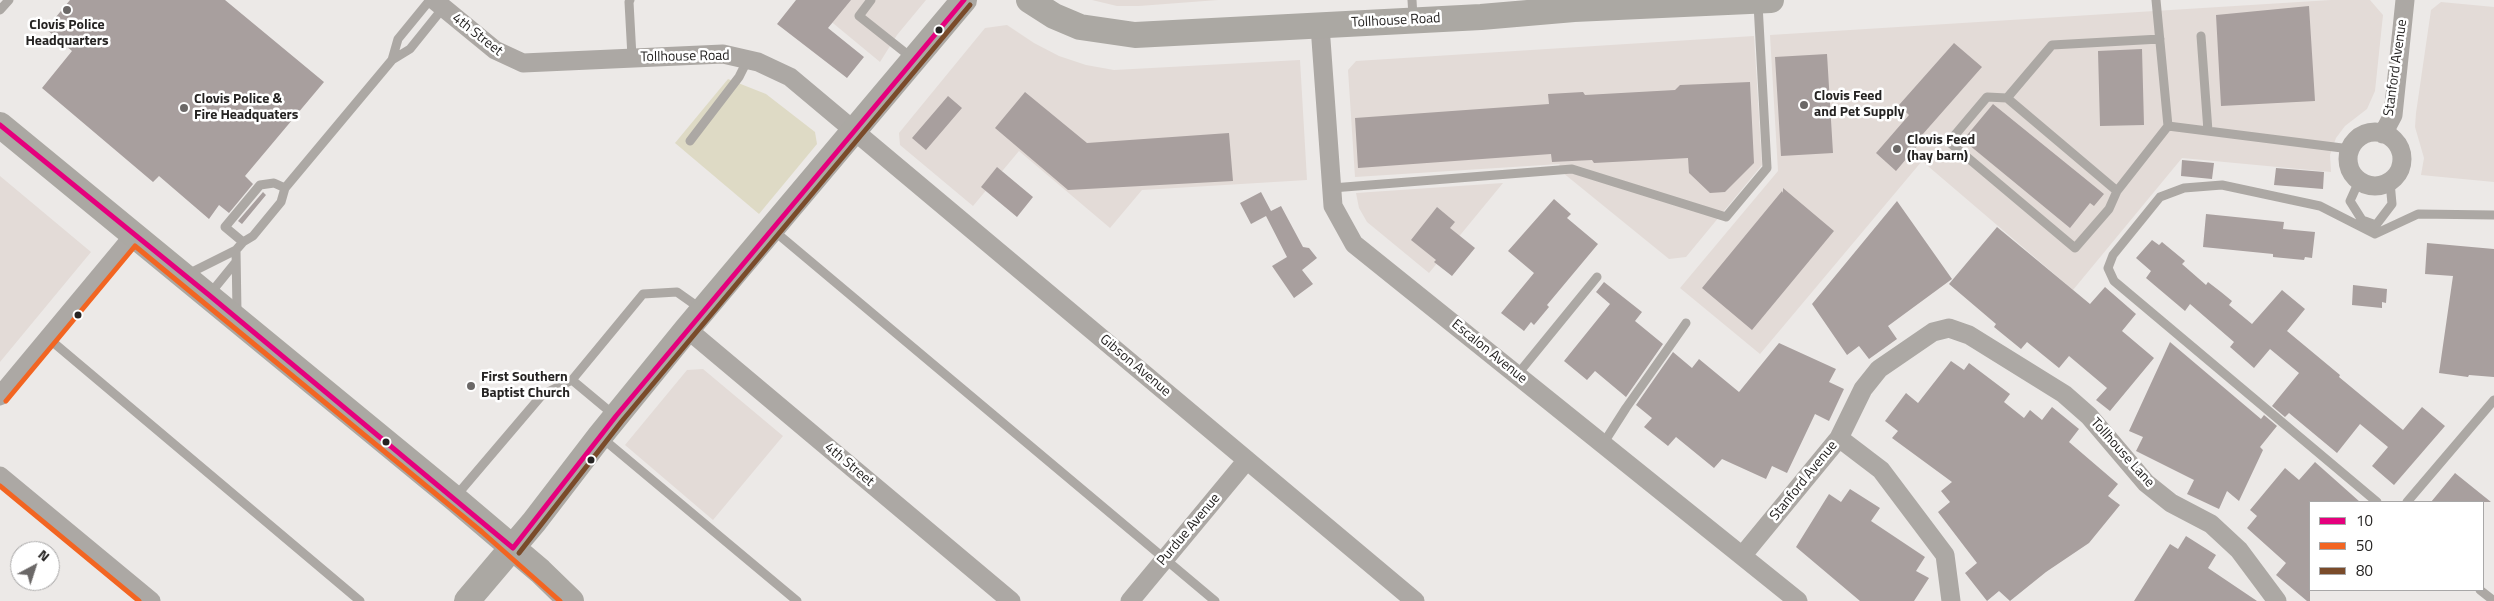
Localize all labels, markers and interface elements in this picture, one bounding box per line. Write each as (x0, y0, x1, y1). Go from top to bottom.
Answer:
marker: Clovis Police Headquarters (61, 4, 73, 16)
street label: 4th Street (448, 10, 506, 60)
street label: Tollhouse Road (1351, 10, 1441, 32)
place label: Clovis Police Headquarters (25, 18, 109, 50)
street label: Stanford Avenue (2381, 18, 2411, 118)
unlabelled marker (934, 25, 944, 35)
street label: Tollhouse Road (640, 48, 730, 66)
place label: Clovis Feed and Pet Supply (1814, 89, 1905, 121)
place label: Clovis Police & Fire Headquaters (194, 92, 298, 124)
marker: Clovis Feed and Pet Supply (1798, 99, 1810, 111)
marker: Clovis Police & Fire Headquaters (178, 102, 190, 114)
place label: Clovis Feed (hay barn) (1907, 133, 1975, 166)
marker: Clovis Feed (hay barn) (1891, 143, 1903, 155)
unlabelled marker (73, 310, 83, 320)
street label: Escalon Avenue (1448, 316, 1530, 388)
street label: Gibson Avenue (1096, 331, 1174, 401)
place label: First Southern Baptist Church (481, 370, 570, 402)
marker: First Southern Baptist Church (465, 380, 477, 392)
street label: Tollhouse Lane (2087, 415, 2157, 491)
unlabelled marker (381, 437, 391, 447)
street label: Stanford Avenue (1767, 438, 1841, 524)
street label: 4th Street (821, 439, 877, 491)
unlabelled marker (586, 455, 596, 465)
street label: Purdue Avenue (1154, 490, 1224, 570)
legend (2309, 501, 2484, 591)
text: 10 (2356, 509, 2373, 532)
text: 50 (2356, 534, 2373, 557)
north arrow (10, 541, 60, 591)
text: N (34, 544, 55, 566)
text: 80 (2356, 559, 2373, 582)

